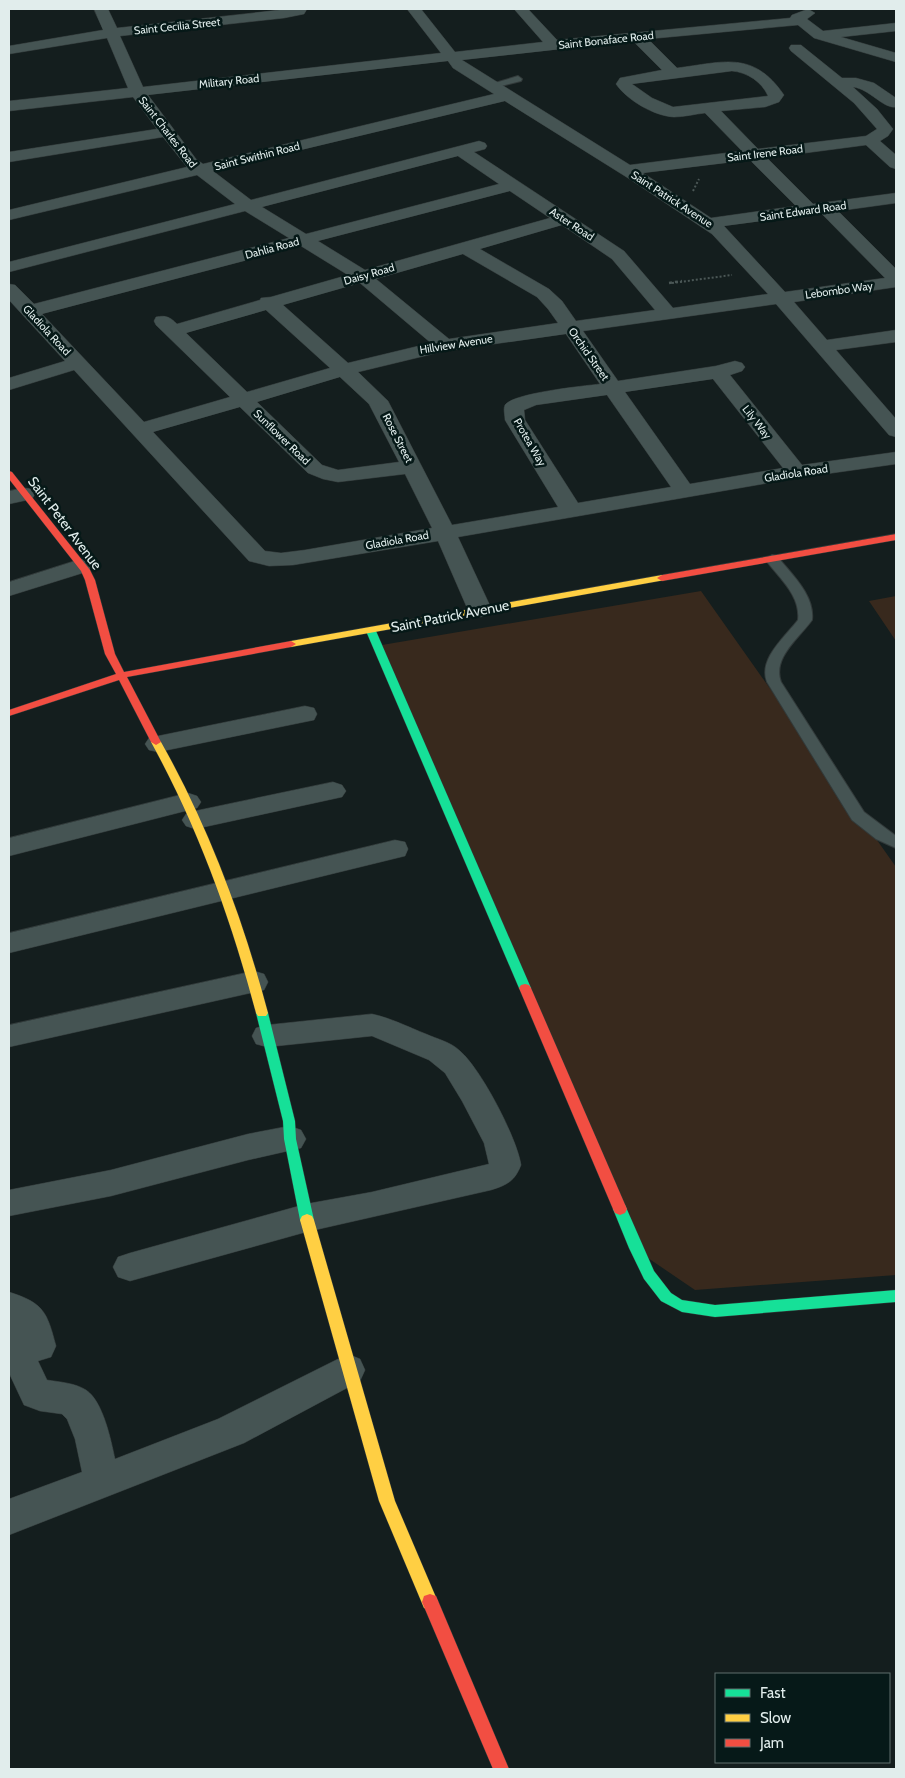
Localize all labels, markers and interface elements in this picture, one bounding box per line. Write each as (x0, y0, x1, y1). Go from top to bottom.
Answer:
street label: Saint Cecilia Street (133, 14, 221, 37)
street label: Saint Bonaface Road (558, 28, 654, 52)
street label: Military Road (198, 71, 260, 91)
street label: Saint Charles Road (136, 93, 200, 171)
street label: Saint Swithin Road (213, 139, 301, 173)
street label: Saint Irene Road (726, 141, 804, 165)
street label: Saint Patrick Avenue (629, 167, 716, 231)
street label: Saint Edward Road (759, 198, 847, 224)
street label: Aster Road (547, 204, 597, 244)
street label: Dahlia Road (243, 234, 301, 262)
street label: Daisy Road (342, 260, 396, 288)
street label: Lebombo Way (804, 278, 874, 302)
street label: Gladiola Road (20, 302, 74, 358)
street label: Orchid Street (566, 325, 613, 384)
street label: Hillview Avenue (418, 331, 494, 357)
street label: Lily Way (739, 402, 775, 442)
street label: Sunflower Road (251, 406, 313, 468)
street label: Rose Street (380, 411, 416, 465)
street label: Protea Way (511, 415, 550, 469)
street label: Gladiola Road (763, 461, 829, 485)
street label: Saint Peter Avenue (24, 473, 106, 573)
street label: Gladiola Road (364, 528, 430, 552)
street label: Saint Patrick Avenue (389, 596, 511, 636)
legend (715, 1673, 890, 1763)
text: Fast (760, 1684, 785, 1702)
text: Slow (760, 1709, 791, 1727)
text: Jam (759, 1734, 784, 1752)

